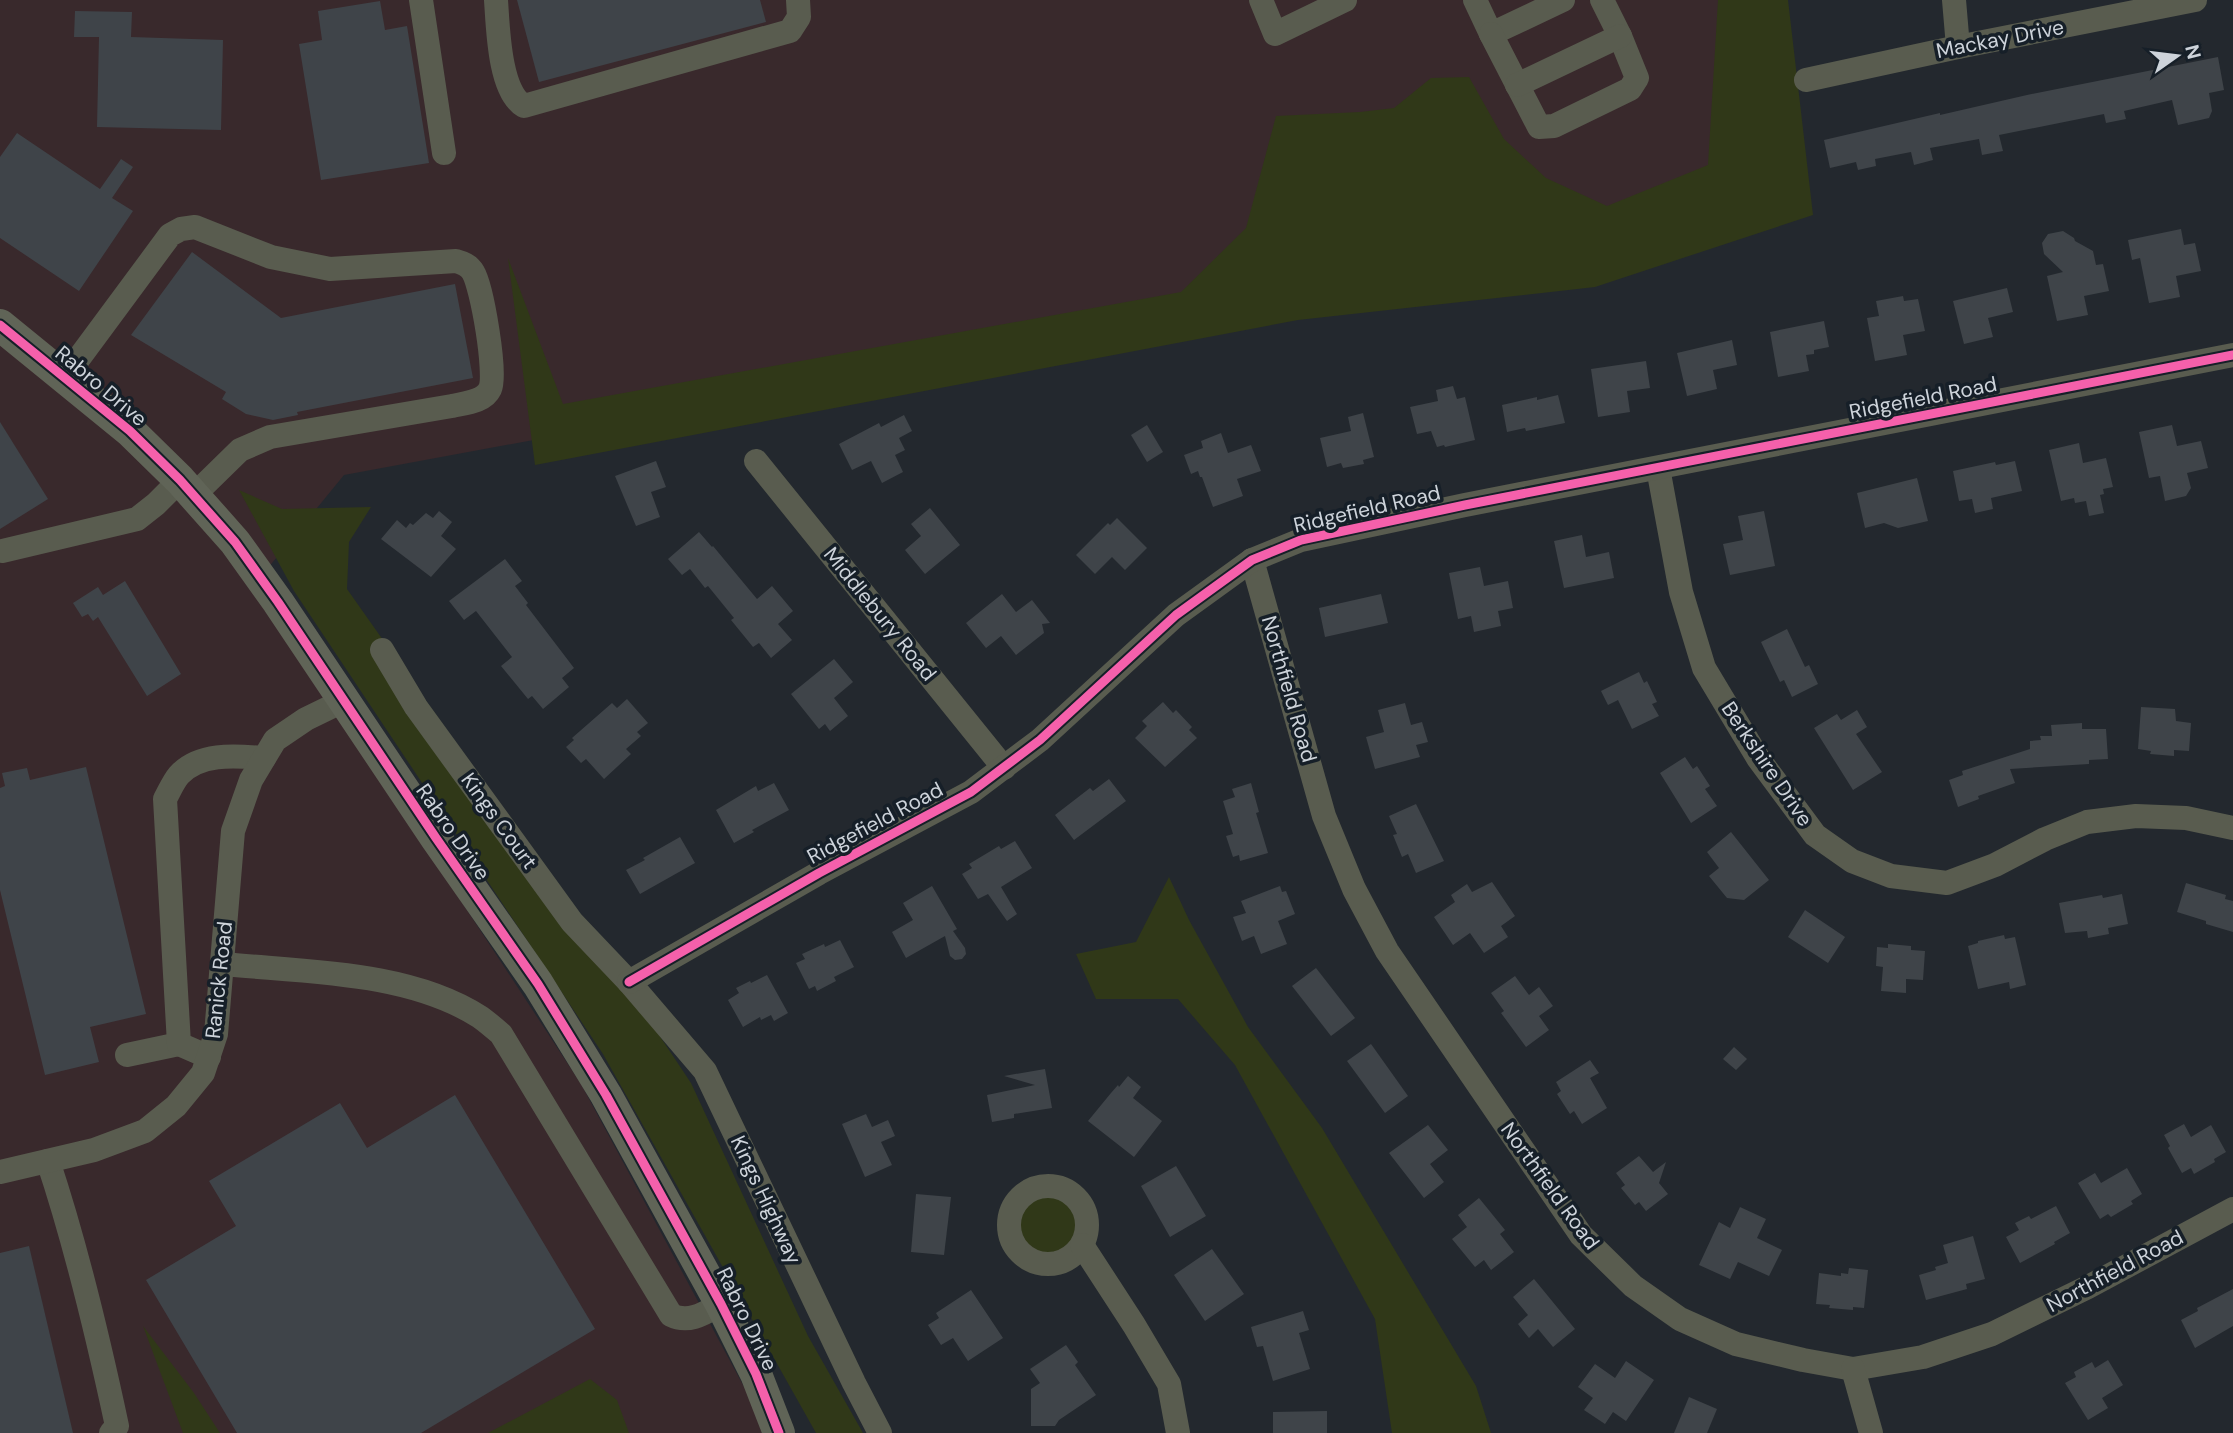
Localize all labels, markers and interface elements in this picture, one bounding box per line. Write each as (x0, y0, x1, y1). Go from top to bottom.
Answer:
street label: Mackay Drive (1934, 13, 2066, 65)
north arrow (2142, 21, 2212, 91)
text: N (2179, 42, 2207, 62)
street label: Rabro Drive (49, 339, 153, 433)
street label: Ridgefield Road (1847, 370, 1999, 426)
street label: Ridgefield Road (1291, 478, 1443, 540)
street label: Middlebury Road (817, 541, 943, 687)
street label: Northfield Road (1255, 613, 1323, 765)
street label: Berkshire Drive (1715, 696, 1819, 832)
street label: Kings Court (455, 767, 543, 875)
street label: Ridgefield Road (802, 775, 948, 871)
street label: Rabro Drive (409, 778, 497, 886)
street label: Ranick Road (199, 920, 239, 1040)
street label: Northfield Road (1494, 1117, 1606, 1255)
street label: Kings Highway (724, 1131, 808, 1269)
street label: Northfield Road (2042, 1223, 2188, 1319)
street label: Rabro Drive (710, 1263, 784, 1375)

